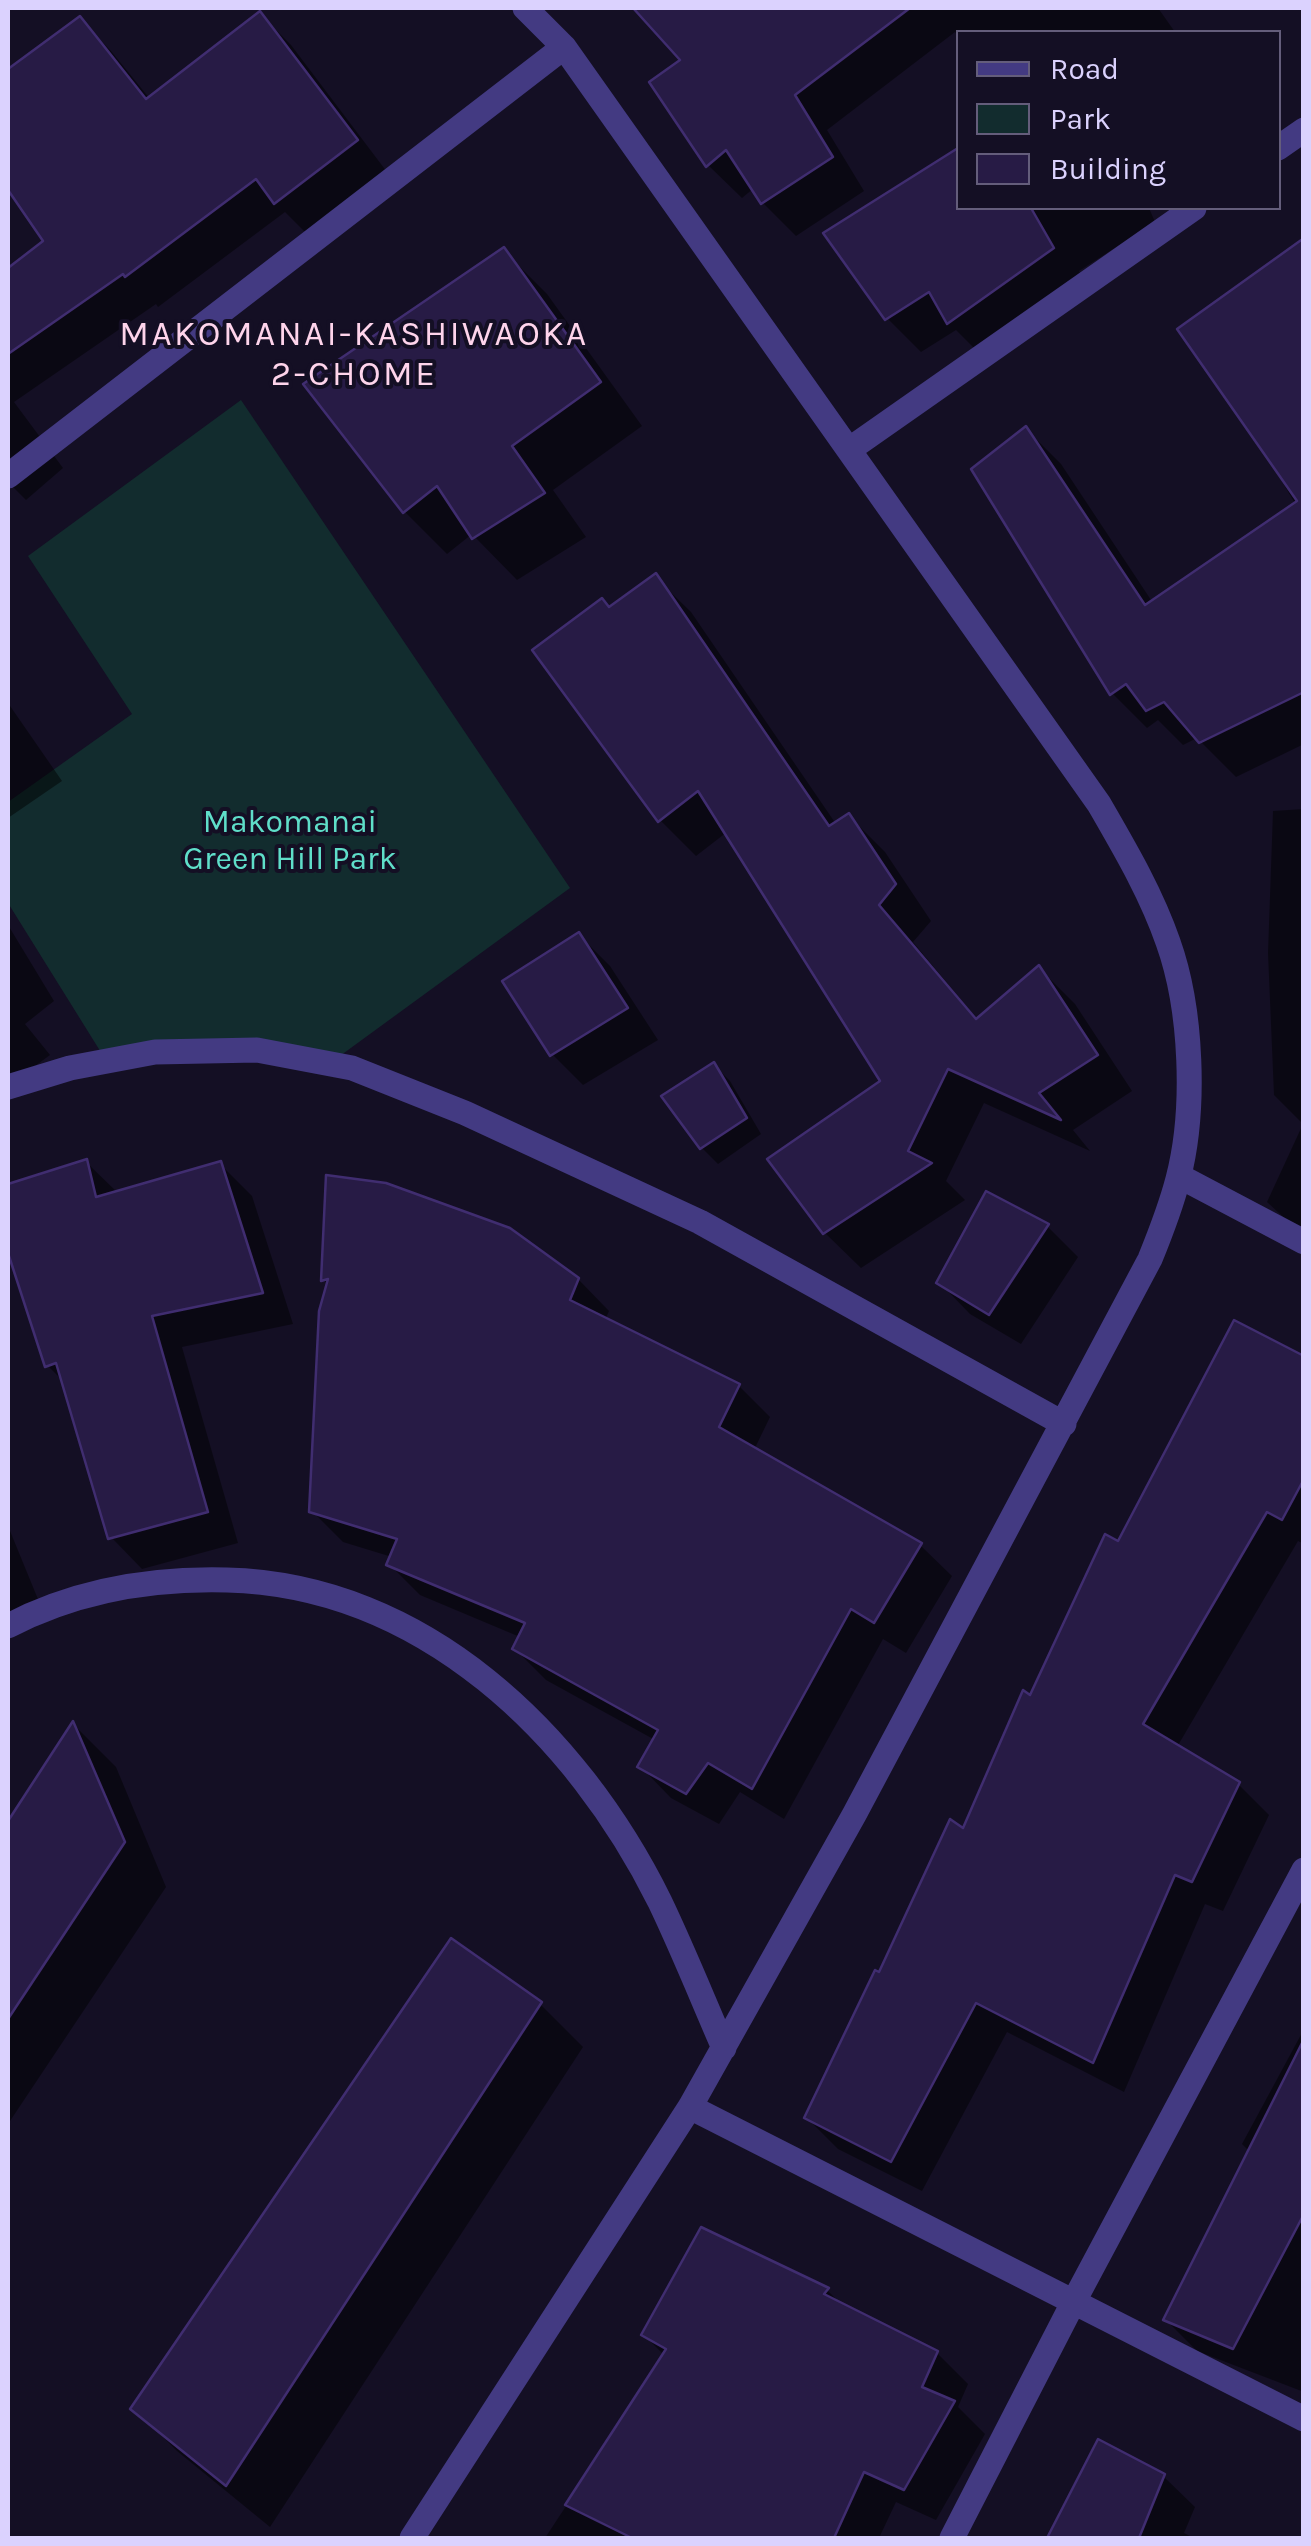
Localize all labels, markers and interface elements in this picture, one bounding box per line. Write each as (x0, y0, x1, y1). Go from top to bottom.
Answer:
legend (956, 30, 1281, 210)
text: Road (1050, 51, 1119, 87)
text: Park (1050, 101, 1111, 137)
text: Building (1050, 151, 1166, 187)
district label: MAKOMANAI-KASHIWAOKA 2-CHOME (119, 314, 589, 396)
park label: Makomanai Green Hill Park (183, 804, 397, 879)

